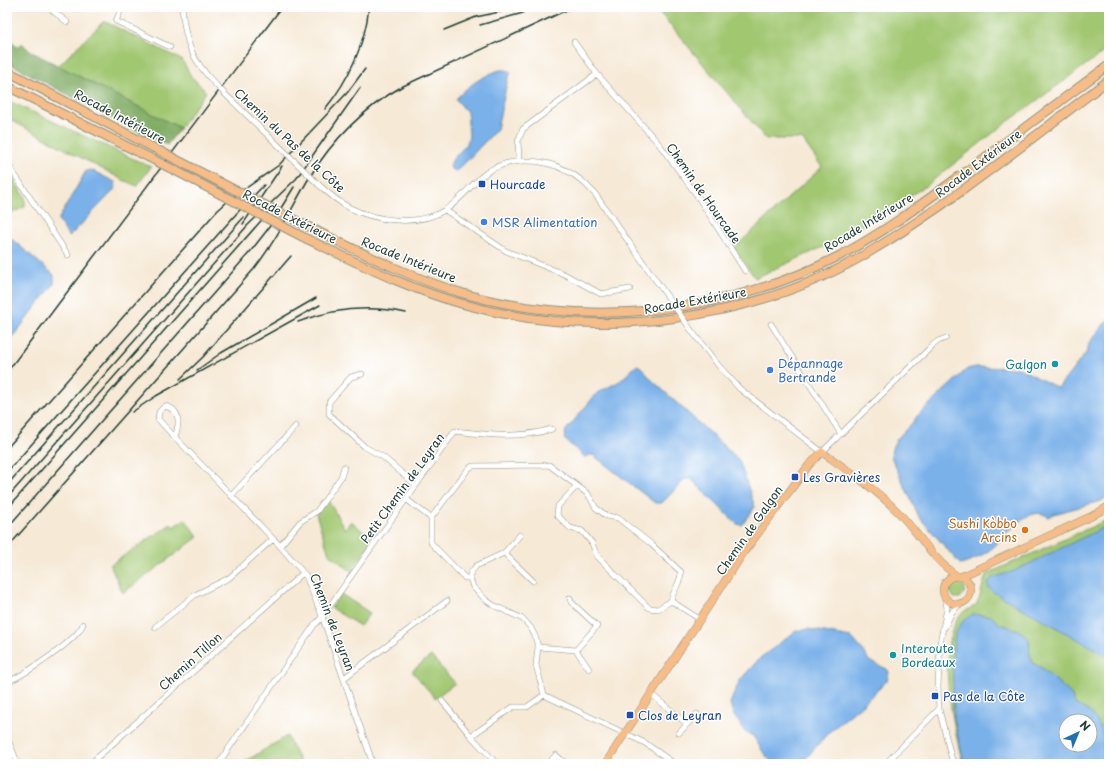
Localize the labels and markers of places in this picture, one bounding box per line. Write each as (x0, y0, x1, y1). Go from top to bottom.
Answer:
place label: Hourcade (490, 175, 545, 193)
marker: Hourcade (477, 179, 487, 189)
place label: MSR Alimentation (492, 213, 597, 231)
marker: MSR Alimentation (479, 217, 489, 227)
place label: Dépannage Bertrande (778, 354, 843, 386)
place label: Galgon (1005, 355, 1047, 373)
marker: Galgon (1050, 359, 1060, 369)
marker: Dépannage Bertrande (765, 365, 775, 375)
place label: Les Gravières (803, 468, 881, 486)
marker: Les Gravières (790, 472, 800, 482)
place label: Sushi Kòbbo Arcins (949, 514, 1018, 546)
marker: Sushi Kòbbo Arcins (1020, 525, 1030, 535)
place label: Interoute Bordeaux (901, 639, 955, 671)
marker: Interoute Bordeaux (888, 650, 898, 660)
place label: Pas de la Côte (943, 687, 1025, 705)
marker: Pas de la Côte (930, 691, 940, 701)
place label: Clos de Leyran (638, 706, 722, 724)
marker: Clos de Leyran (625, 710, 635, 720)

